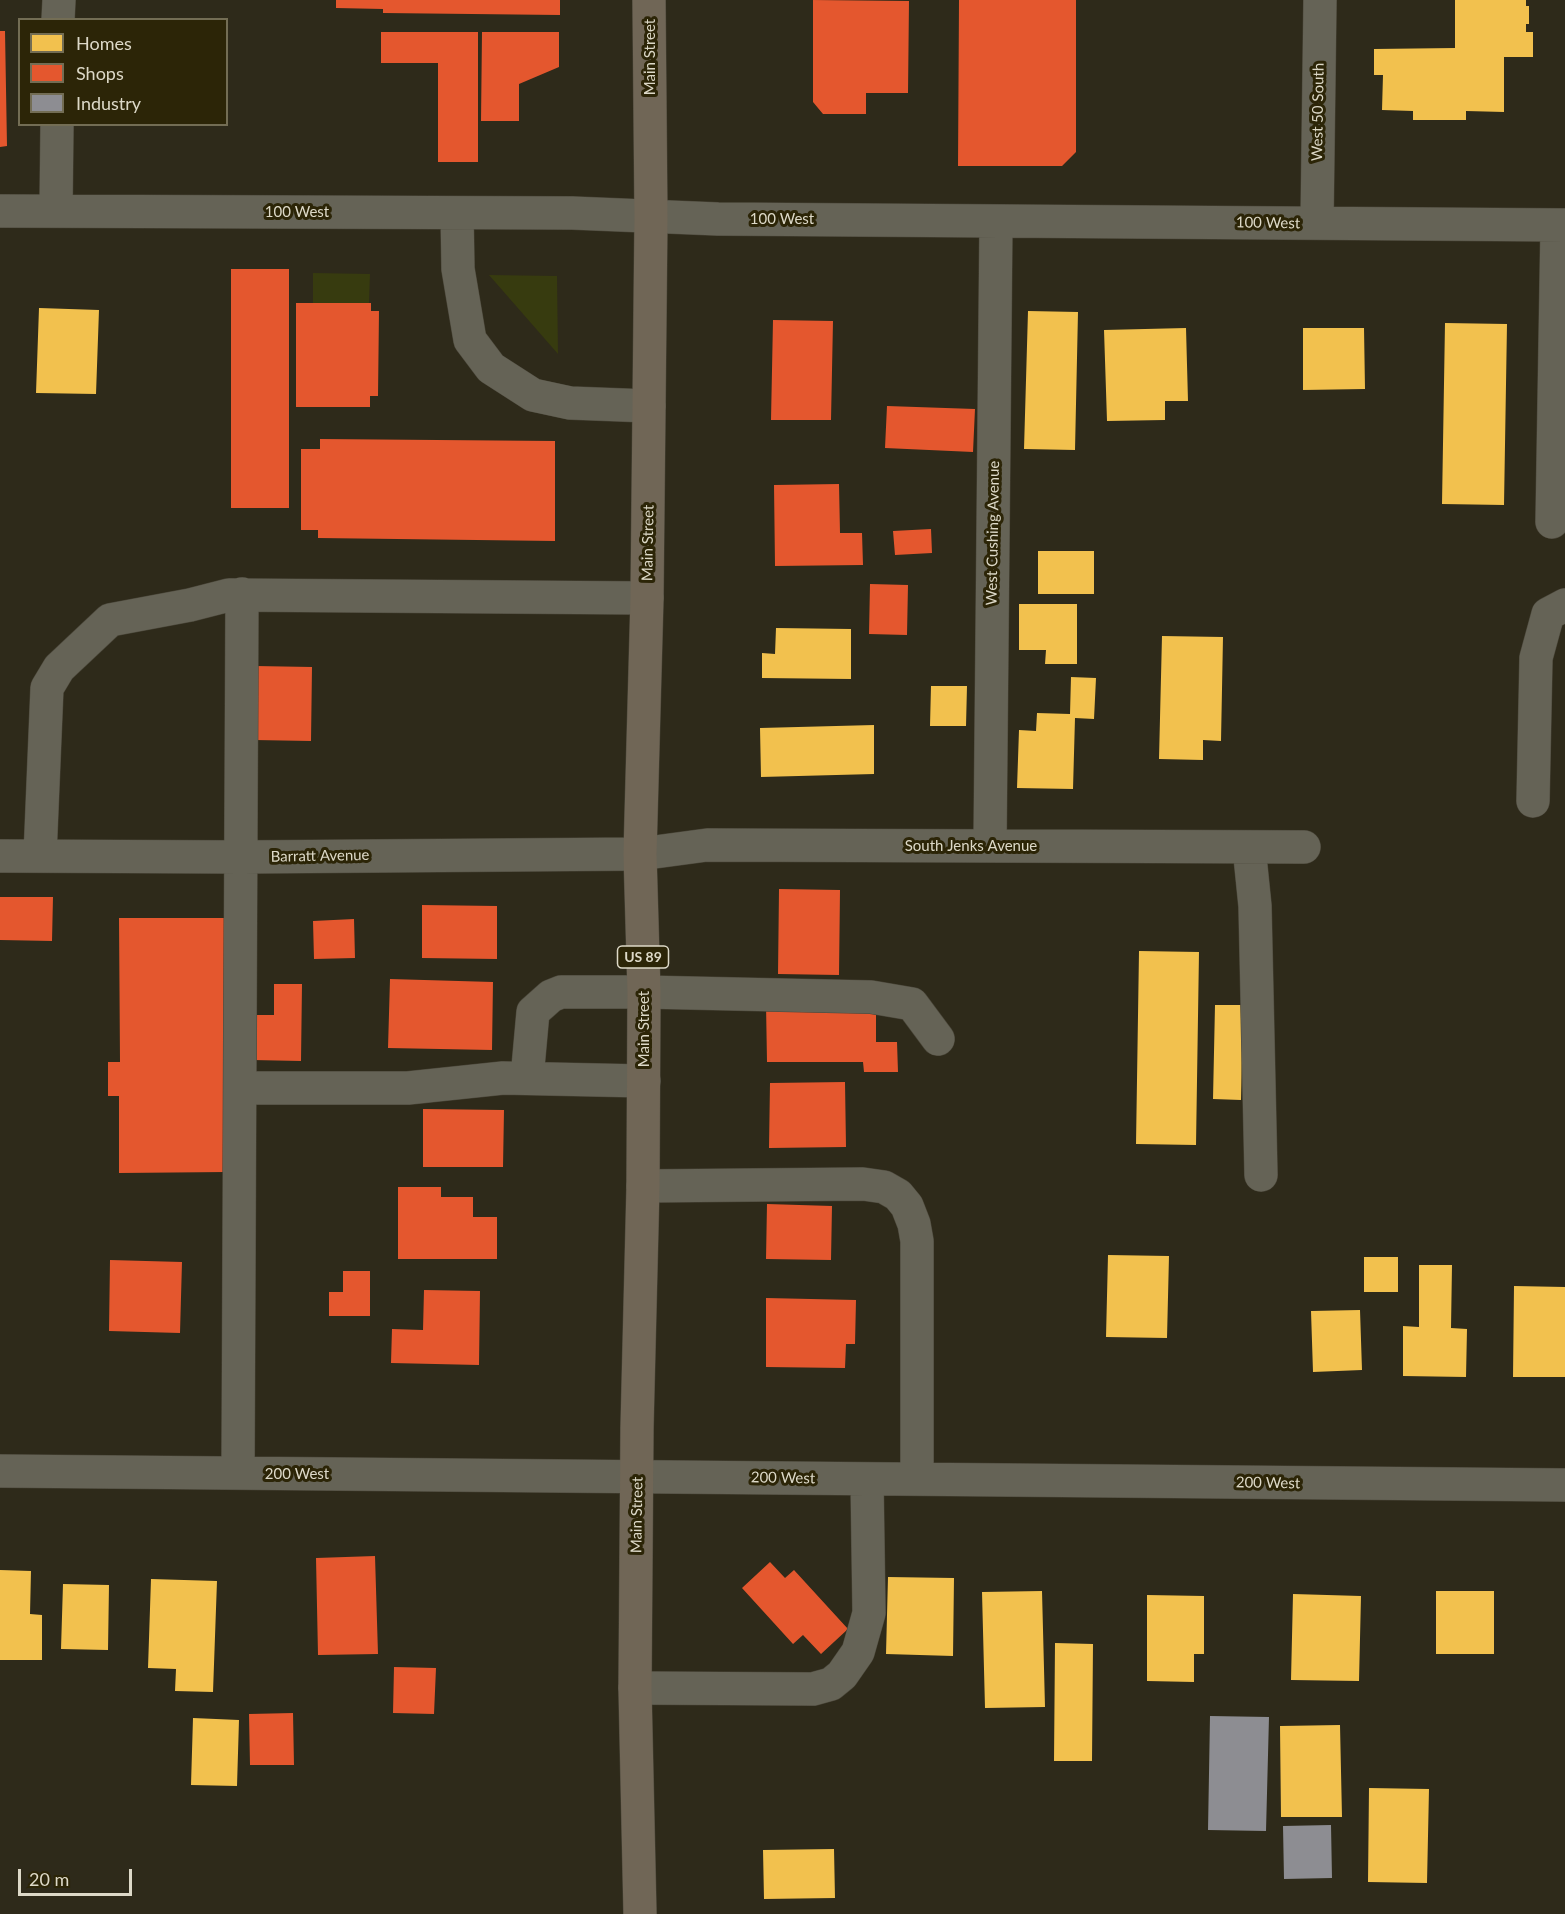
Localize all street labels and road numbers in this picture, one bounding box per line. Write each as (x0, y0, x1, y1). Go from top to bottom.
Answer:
street label: Main Street (641, 19, 659, 95)
street label: West 50 South (1308, 63, 1328, 161)
street label: 100 West (265, 203, 329, 221)
street label: 100 West (750, 210, 814, 228)
street label: 100 West (1236, 213, 1300, 233)
street label: West Cushing Avenue (983, 460, 1003, 606)
street label: Main Street (638, 505, 658, 581)
street label: South Jenks Avenue (905, 837, 1037, 855)
street label: Barratt Avenue (270, 846, 370, 866)
road number: US 89 (618, 946, 668, 968)
street label: Main Street (635, 991, 653, 1067)
street label: 200 West (265, 1465, 329, 1483)
street label: 200 West (751, 1468, 815, 1488)
street label: 200 West (1236, 1473, 1300, 1493)
street label: Main Street (627, 1477, 647, 1553)

